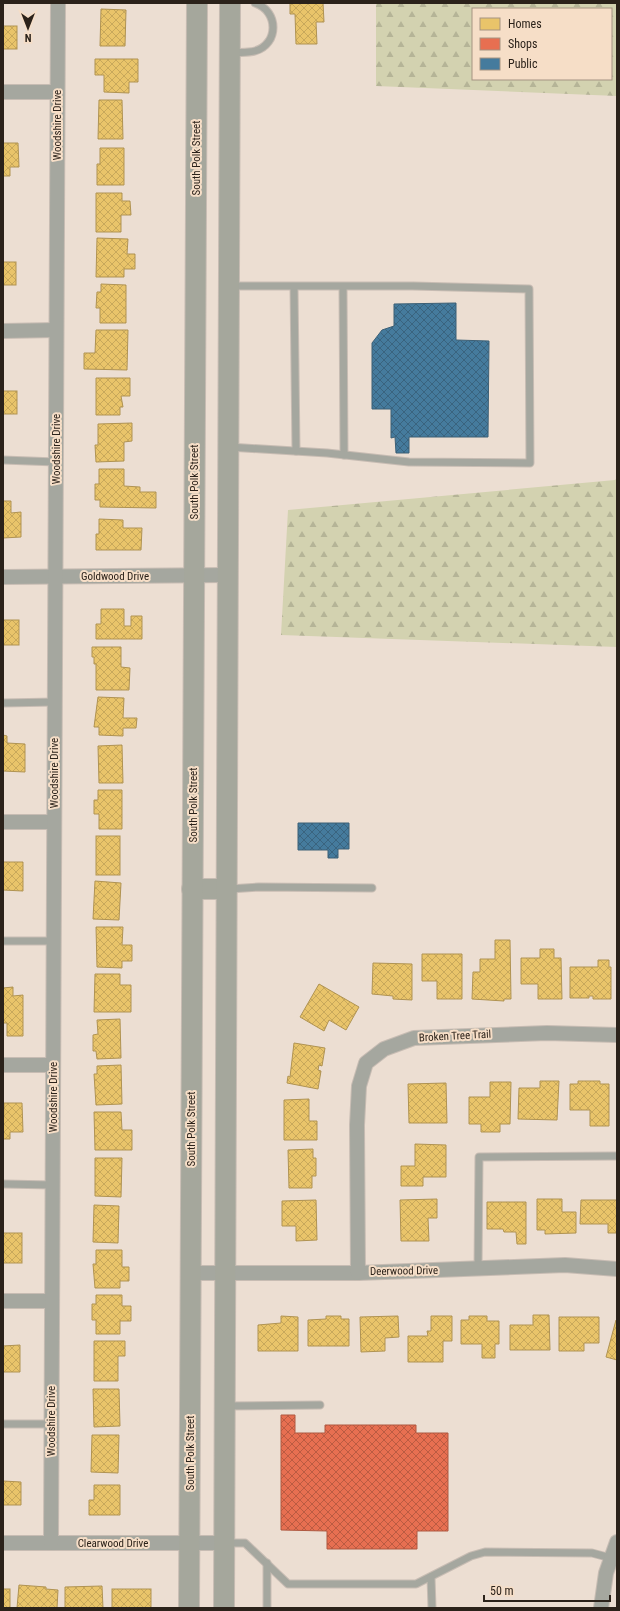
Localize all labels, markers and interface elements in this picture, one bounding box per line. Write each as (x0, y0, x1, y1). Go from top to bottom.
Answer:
north arrow (8, 8, 48, 48)
legend (472, 8, 612, 80)
text: Homes (508, 17, 542, 31)
text: N (24, 31, 31, 44)
text: Shops (508, 37, 537, 51)
text: Public (508, 57, 538, 71)
street label: Woodshire Drive (51, 90, 64, 160)
street label: South Polk Street (190, 121, 203, 195)
street label: Woodshire Drive (50, 414, 63, 484)
street label: South Polk Street (188, 445, 201, 519)
street label: Goldwood Drive (81, 570, 149, 583)
street label: Woodshire Drive (48, 738, 61, 808)
street label: South Polk Street (187, 768, 200, 842)
street label: Broken Tree Trail (419, 1028, 491, 1044)
street label: Woodshire Drive (47, 1062, 60, 1132)
street label: South Polk Street (185, 1092, 198, 1166)
street label: Deerwood Drive (370, 1264, 438, 1278)
street label: Woodshire Drive (45, 1386, 58, 1456)
street label: South Polk Street (184, 1416, 197, 1490)
street label: Clearwood Drive (78, 1537, 148, 1550)
scale bar (484, 1577, 610, 1603)
text: 50 m (490, 1584, 514, 1598)

